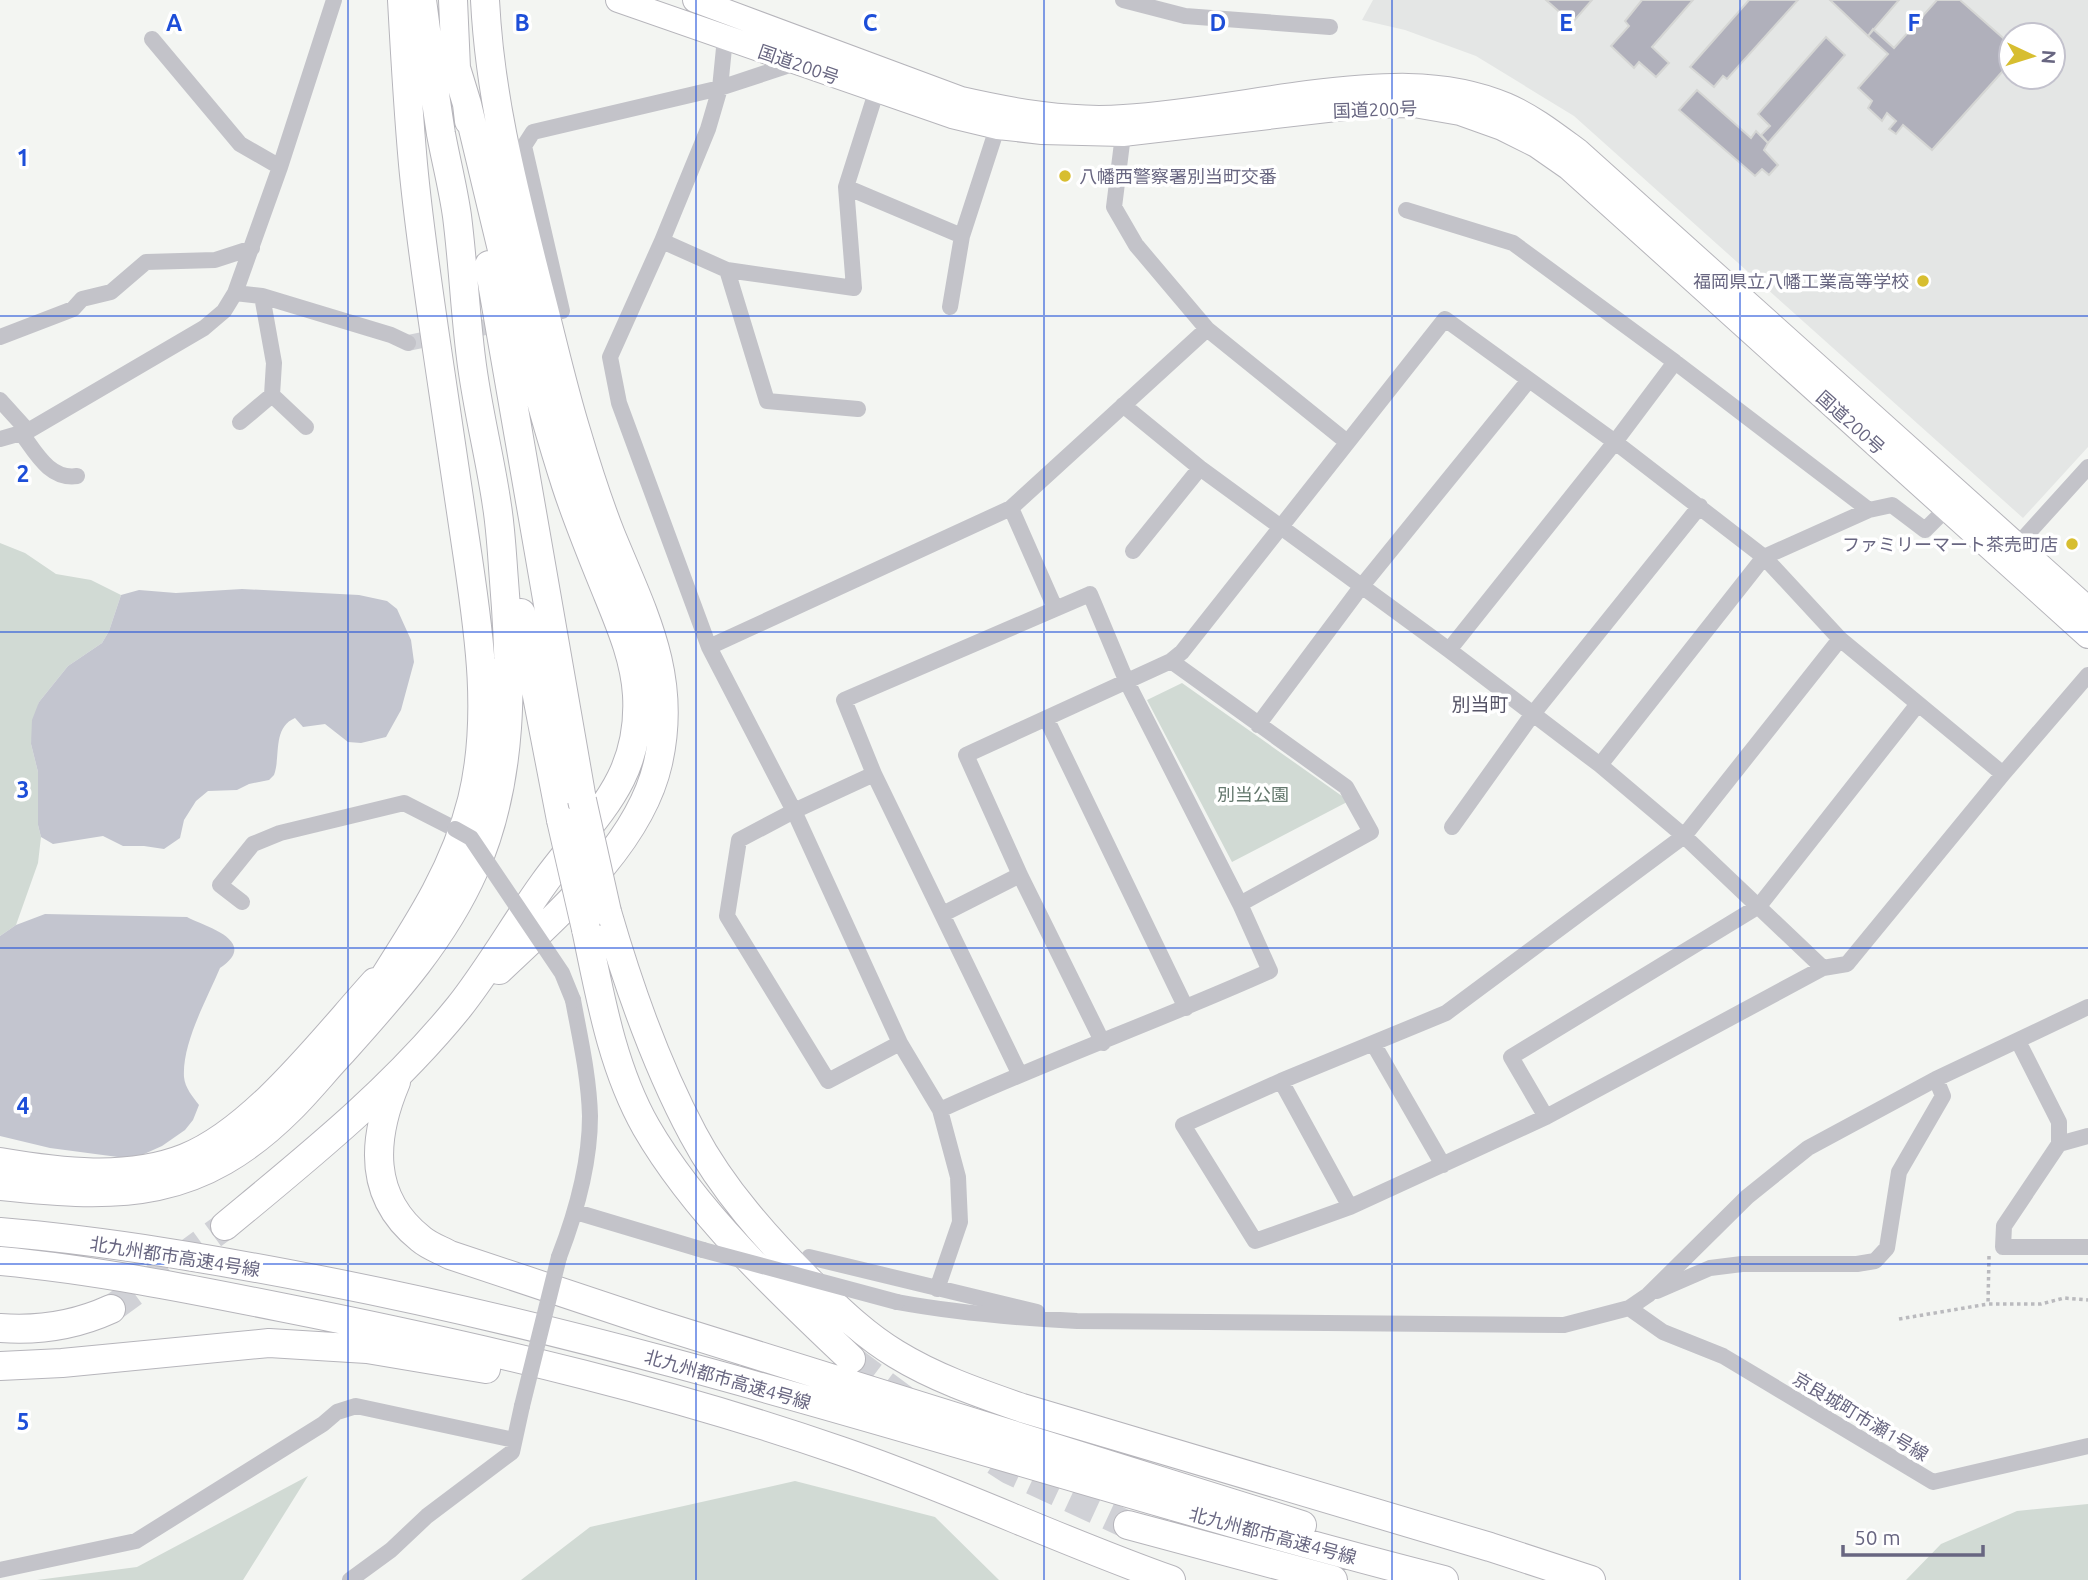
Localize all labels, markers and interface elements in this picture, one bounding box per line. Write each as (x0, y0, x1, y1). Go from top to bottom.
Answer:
text: A (166, 10, 182, 35)
text: B (514, 10, 530, 35)
text: C (863, 10, 878, 35)
text: D (1210, 10, 1226, 35)
text: E (1559, 10, 1573, 35)
text: F (1908, 10, 1921, 35)
north arrow (1997, 21, 2067, 91)
street label: 国道200号 (756, 41, 842, 87)
text: N (2037, 49, 2060, 65)
street label: 国道200号 (1332, 98, 1418, 120)
text: 1 (17, 145, 29, 170)
place label: 八幡西警察署別当町交番 (1079, 166, 1277, 186)
marker: 八幡西警察署別当町交番 (1057, 168, 1073, 184)
place label: 福岡県立八幡工業高等学校 (1693, 271, 1909, 291)
marker: 福岡県立八幡工業高等学校 (1915, 273, 1931, 289)
street label: 国道200号 (1813, 386, 1889, 458)
text: 2 (17, 461, 29, 486)
place label: ファミリーマート茶売町店 (1842, 534, 2058, 554)
marker: ファミリーマート茶売町店 (2064, 536, 2080, 552)
district label: 別当町 (1451, 693, 1509, 715)
text: 3 (17, 777, 29, 802)
park label: 別当公園 (1217, 784, 1289, 804)
text: 4 (17, 1093, 30, 1118)
street label: 北九州都市高速4号線 (88, 1233, 262, 1279)
street label: 北九州都市高速4号線 (643, 1346, 813, 1412)
street label: 京良城町市瀬1号線 (1790, 1368, 1932, 1464)
text: 5 (17, 1409, 29, 1434)
street label: 北九州都市高速4号線 (1187, 1503, 1359, 1567)
scale bar (1843, 1514, 1983, 1558)
text: 50 m (1854, 1525, 1901, 1549)

